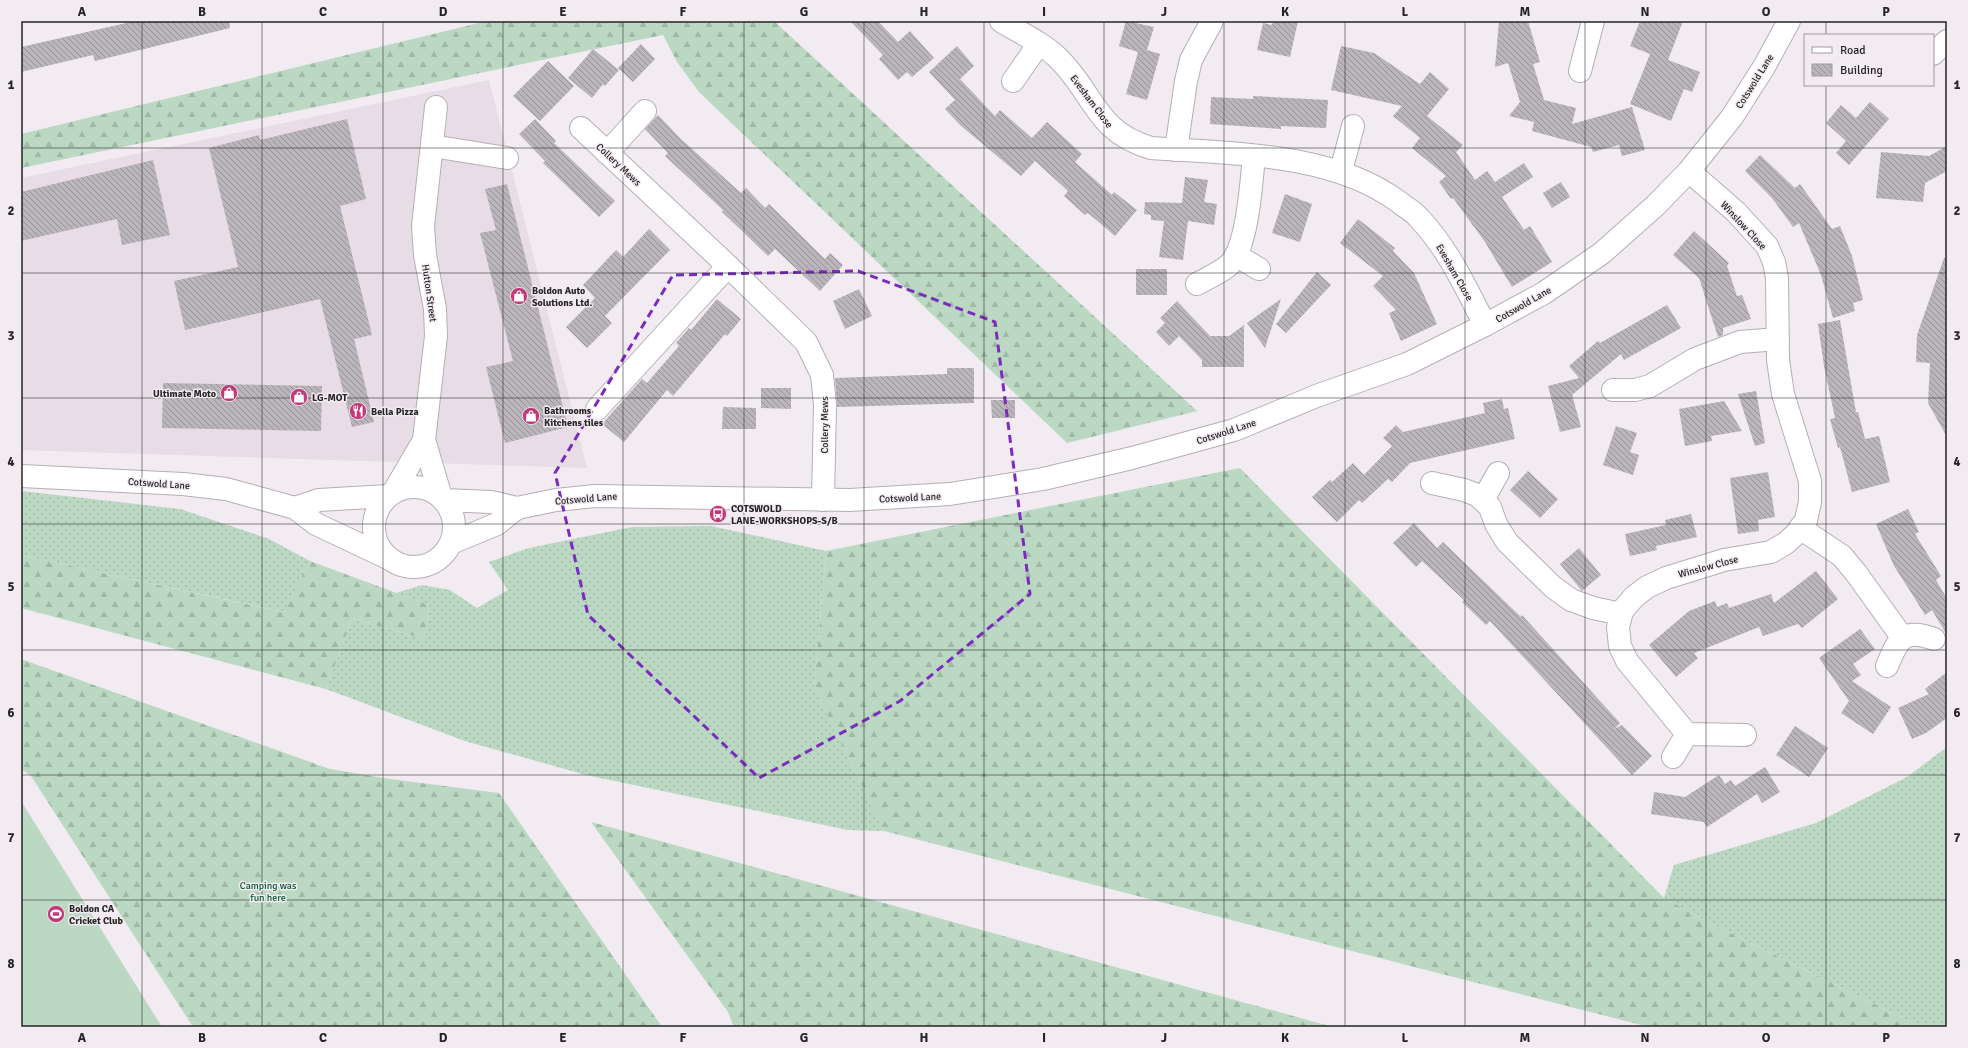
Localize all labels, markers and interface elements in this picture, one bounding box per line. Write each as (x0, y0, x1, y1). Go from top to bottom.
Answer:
text: A (78, 4, 87, 20)
text: B (198, 4, 206, 20)
text: C (319, 4, 327, 20)
text: D (439, 4, 448, 20)
text: E (559, 4, 567, 20)
text: F (680, 4, 687, 20)
text: G (800, 4, 808, 20)
text: H (920, 4, 928, 20)
text: I (1042, 4, 1046, 20)
text: J (1161, 4, 1167, 20)
text: K (1281, 4, 1289, 20)
text: L (1402, 4, 1409, 20)
text: M (1520, 4, 1531, 20)
text: N (1640, 4, 1650, 20)
text: O (1762, 4, 1771, 20)
text: P (1882, 4, 1890, 20)
legend (1804, 34, 1934, 86)
text: Road (1840, 43, 1866, 58)
street label: Cotswold Lane (1733, 52, 1776, 111)
text: Building (1840, 63, 1883, 78)
street label: Evesham Close (1067, 73, 1115, 131)
text: 1 (7, 77, 15, 93)
text: 1 (1953, 77, 1961, 93)
street label: Collery Mews (593, 141, 644, 189)
street label: Winslow Close (1718, 199, 1769, 252)
text: 2 (7, 203, 15, 219)
text: 2 (1953, 203, 1961, 219)
street label: Evesham Close (1433, 242, 1475, 303)
street label: Hutton Street (419, 264, 439, 323)
street label: Cotswold Lane (1494, 284, 1553, 326)
place label: Boldon Auto Solutions Ltd. (532, 285, 592, 309)
shop icon: Boldon Auto Solutions Ltd. (509, 286, 529, 306)
text: 3 (7, 328, 15, 344)
text: 3 (1953, 328, 1961, 344)
shop icon: Ultimate Moto (219, 383, 239, 403)
shop icon: LG-MOT (289, 387, 309, 407)
place label: Ultimate Moto (153, 388, 216, 400)
place label: LG-MOT (312, 392, 348, 404)
street label: Collery Mews (819, 396, 831, 454)
restaurant icon: Bella Pizza (348, 401, 368, 421)
place label: Bathrooms Kitchens tiles (544, 405, 604, 429)
place label: Bella Pizza (371, 406, 419, 418)
shop icon: Bathrooms Kitchens tiles (521, 406, 541, 426)
street label: Cotswold Lane (1195, 417, 1258, 447)
text: 4 (7, 454, 15, 470)
text: 4 (1953, 454, 1961, 470)
street label: Cotswold Lane (127, 476, 190, 492)
street label: Cotswold Lane (555, 490, 618, 508)
street label: Cotswold Lane (879, 490, 941, 506)
place label: COTSWOLD LANE-WORKSHOPS-S/B (731, 503, 838, 527)
bus stop icon: COTSWOLD LANE-WORKSHOPS-S/B (708, 504, 728, 524)
street label: Winslow Close (1677, 553, 1740, 581)
text: 5 (7, 579, 15, 595)
text: 5 (1953, 579, 1961, 595)
text: 6 (7, 705, 15, 721)
text: 6 (1953, 705, 1961, 721)
text: 7 (7, 830, 15, 846)
text: 7 (1953, 830, 1961, 846)
park label: Camping was fun here (240, 880, 297, 904)
place label: Boldon CA Cricket Club (69, 903, 124, 927)
sports icon: Boldon CA Cricket Club (46, 904, 66, 924)
text: 8 (7, 956, 15, 972)
text: 8 (1953, 956, 1961, 972)
text: A (78, 1030, 87, 1046)
text: B (198, 1030, 206, 1046)
text: C (319, 1030, 327, 1046)
text: D (439, 1030, 448, 1046)
text: E (559, 1030, 567, 1046)
text: F (680, 1030, 687, 1046)
text: G (800, 1030, 808, 1046)
text: H (920, 1030, 928, 1046)
text: I (1042, 1030, 1046, 1046)
text: J (1161, 1030, 1167, 1046)
text: K (1281, 1030, 1289, 1046)
text: L (1402, 1030, 1409, 1046)
text: M (1520, 1030, 1531, 1046)
text: N (1640, 1030, 1650, 1046)
text: O (1762, 1030, 1771, 1046)
text: P (1882, 1030, 1890, 1046)

